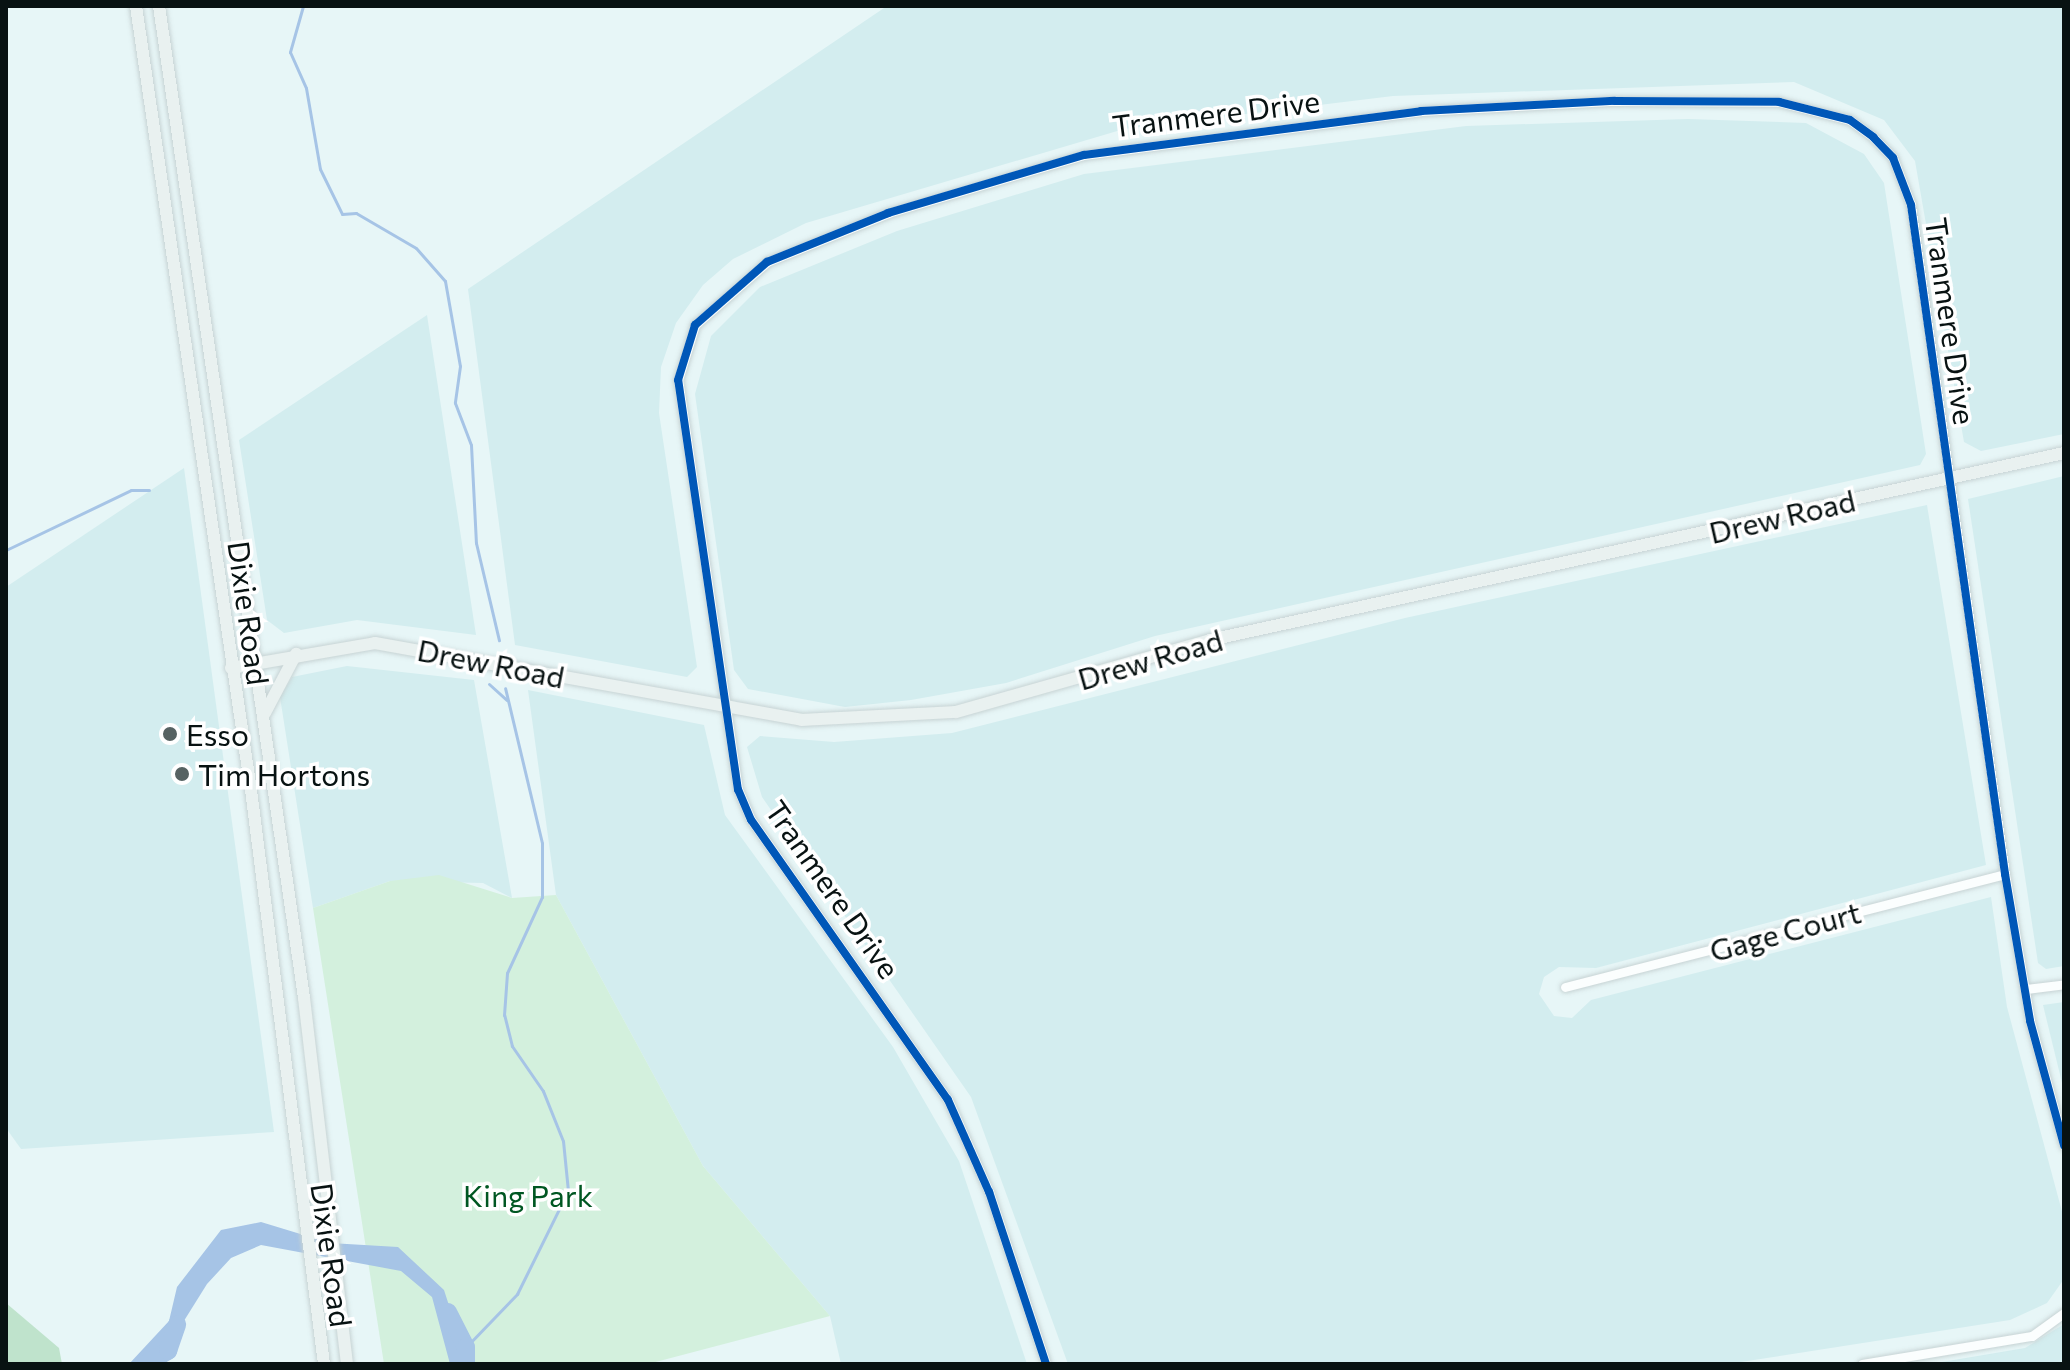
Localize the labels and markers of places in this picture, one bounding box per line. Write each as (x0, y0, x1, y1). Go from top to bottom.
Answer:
place label: Esso (186, 716, 249, 752)
marker: Esso (161, 725, 179, 743)
place label: Tim Hortons (198, 756, 370, 792)
marker: Tim Hortons (173, 765, 191, 783)

